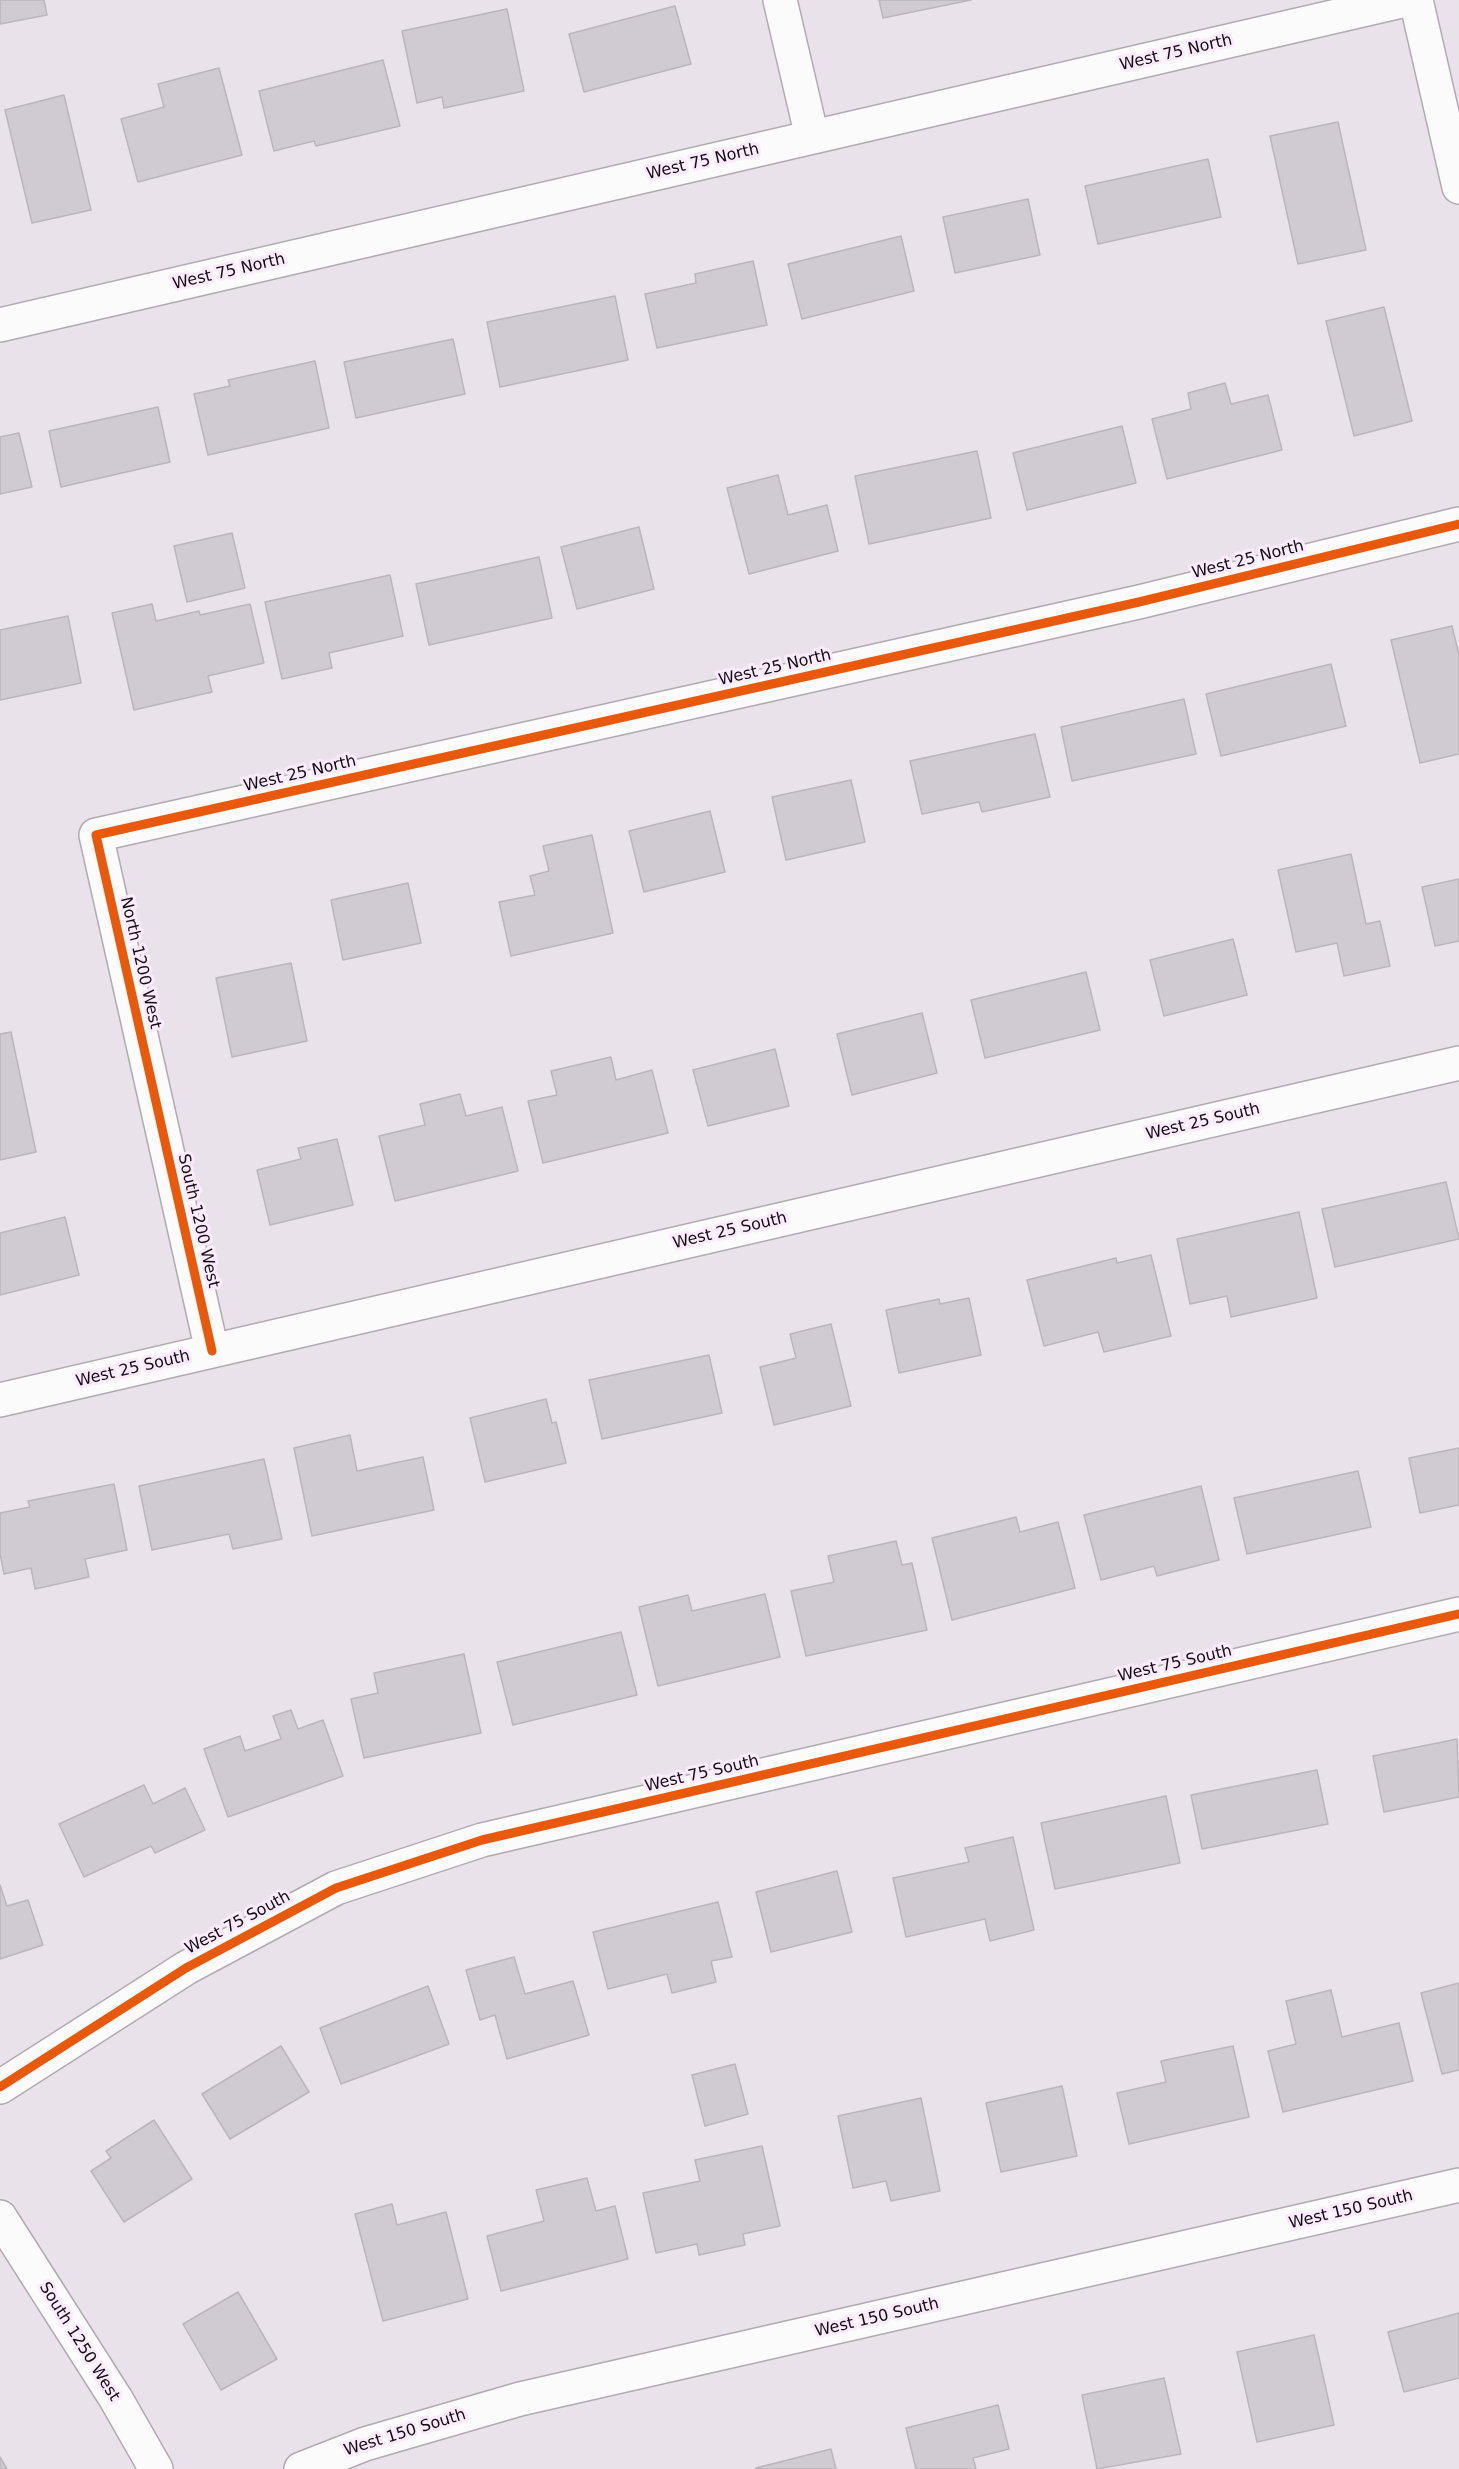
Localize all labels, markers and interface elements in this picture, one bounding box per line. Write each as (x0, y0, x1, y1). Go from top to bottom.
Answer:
street label: West 75 North (1118, 31, 1234, 75)
street label: West 75 North (645, 140, 761, 184)
street label: West 75 North (171, 250, 287, 294)
street label: West 25 North (1190, 537, 1306, 583)
street label: West 25 North (717, 646, 833, 690)
street label: West 25 North (242, 752, 358, 796)
street label: North 1200 West (115, 895, 165, 1031)
street label: West 25 South (1144, 1100, 1262, 1144)
street label: South 1200 West (173, 1152, 223, 1290)
street label: West 25 South (671, 1209, 789, 1253)
street label: West 25 South (74, 1347, 192, 1391)
street label: West 75 South (1116, 1642, 1234, 1686)
street label: West 75 South (643, 1752, 761, 1796)
street label: West 75 South (182, 1887, 294, 1959)
street label: West 150 South (1287, 2186, 1415, 2234)
street label: South 1250 West (35, 2279, 123, 2405)
street label: West 150 South (813, 2294, 941, 2342)
street label: West 150 South (342, 2405, 468, 2461)

